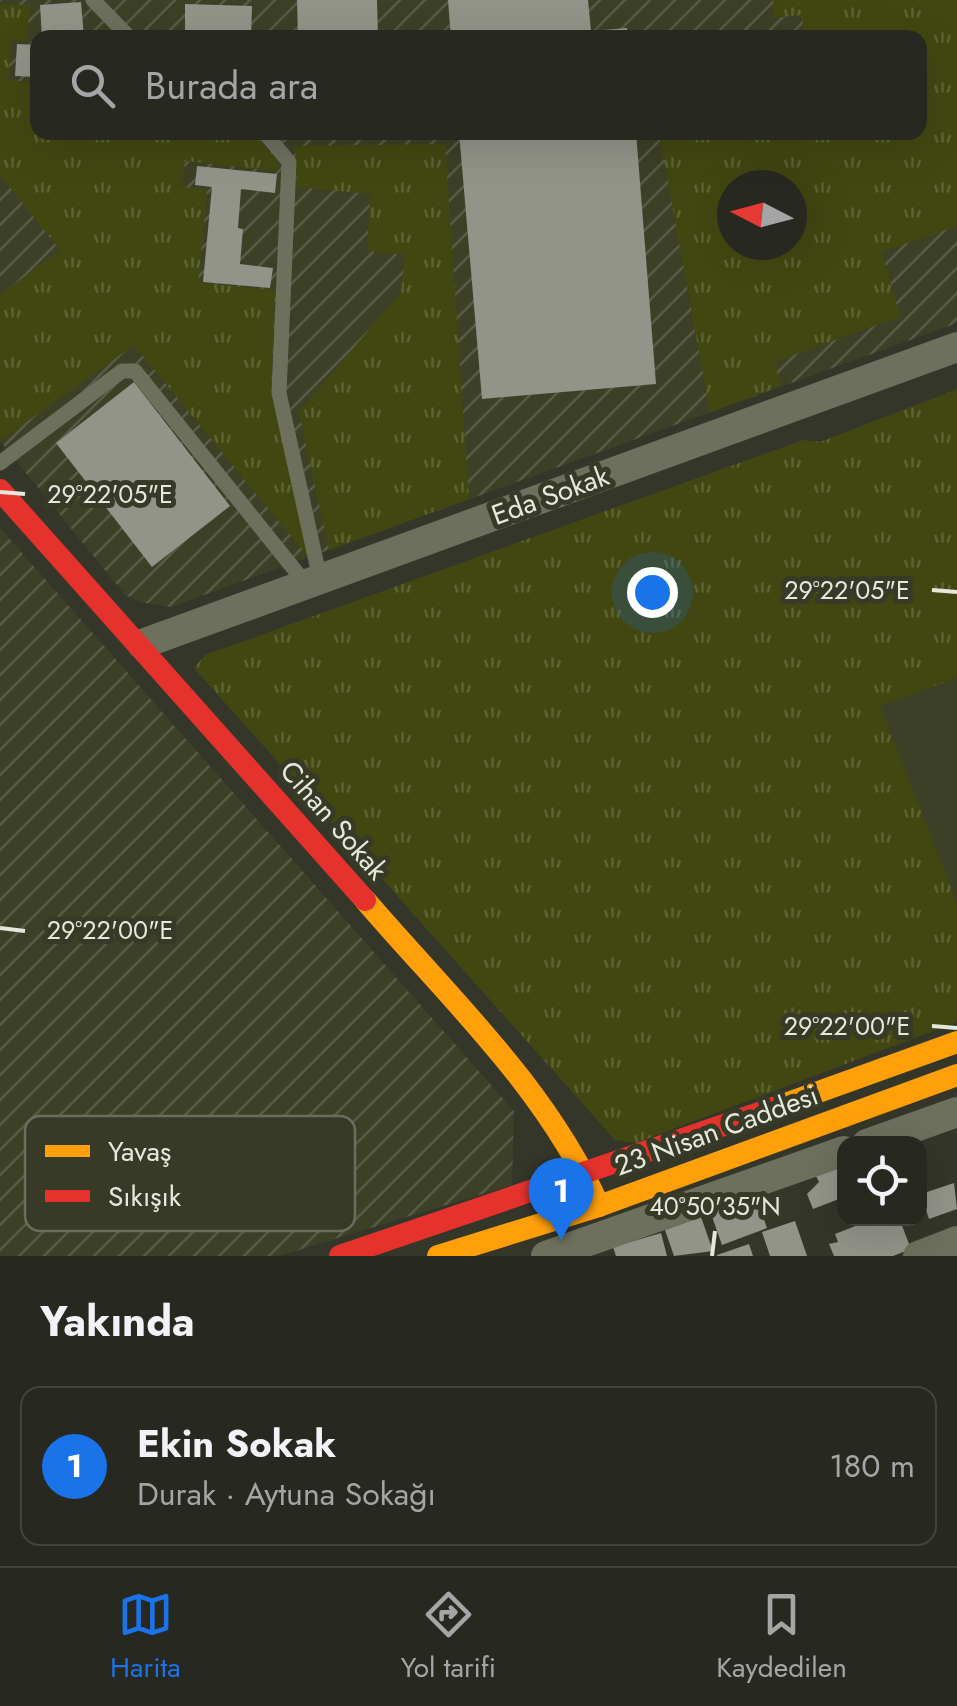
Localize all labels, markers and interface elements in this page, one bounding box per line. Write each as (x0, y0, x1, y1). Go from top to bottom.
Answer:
search box (30, 30, 927, 140)
icon: search (65, 58, 120, 113)
text: Burada ara (145, 58, 318, 113)
north arrow (717, 170, 807, 260)
street label: Eda Sokak (486, 455, 615, 536)
text: 29°22'05"E (47, 476, 173, 512)
your location (627, 567, 678, 618)
text: 29°22'05"E (784, 572, 910, 608)
street label: Cihan Sokak (270, 752, 398, 890)
text: 29°22'00"E (47, 912, 173, 948)
text: 29°22'00"E (784, 1008, 910, 1044)
street label: 23 Nisan Caddesi (609, 1075, 824, 1186)
legend (25, 1116, 355, 1231)
text: Yavaş (108, 1131, 171, 1172)
map controls (837, 1136, 927, 1226)
button: locate (837, 1136, 927, 1226)
pin: 1 (528, 1158, 594, 1240)
text: Sıkışık (108, 1176, 182, 1217)
text: 40°50'35"N (649, 1188, 781, 1224)
text: Yakında (40, 1291, 195, 1352)
text: Ekin Sokak (137, 1416, 336, 1471)
text: 1 (66, 1443, 83, 1489)
text: 180 m (829, 1443, 915, 1489)
text: Durak · Aytuna Sokağı (137, 1471, 436, 1517)
tab: Harita (110, 1587, 181, 1688)
tab: Yol tarifi (401, 1587, 496, 1688)
tab: Kaydedilen (716, 1587, 847, 1688)

